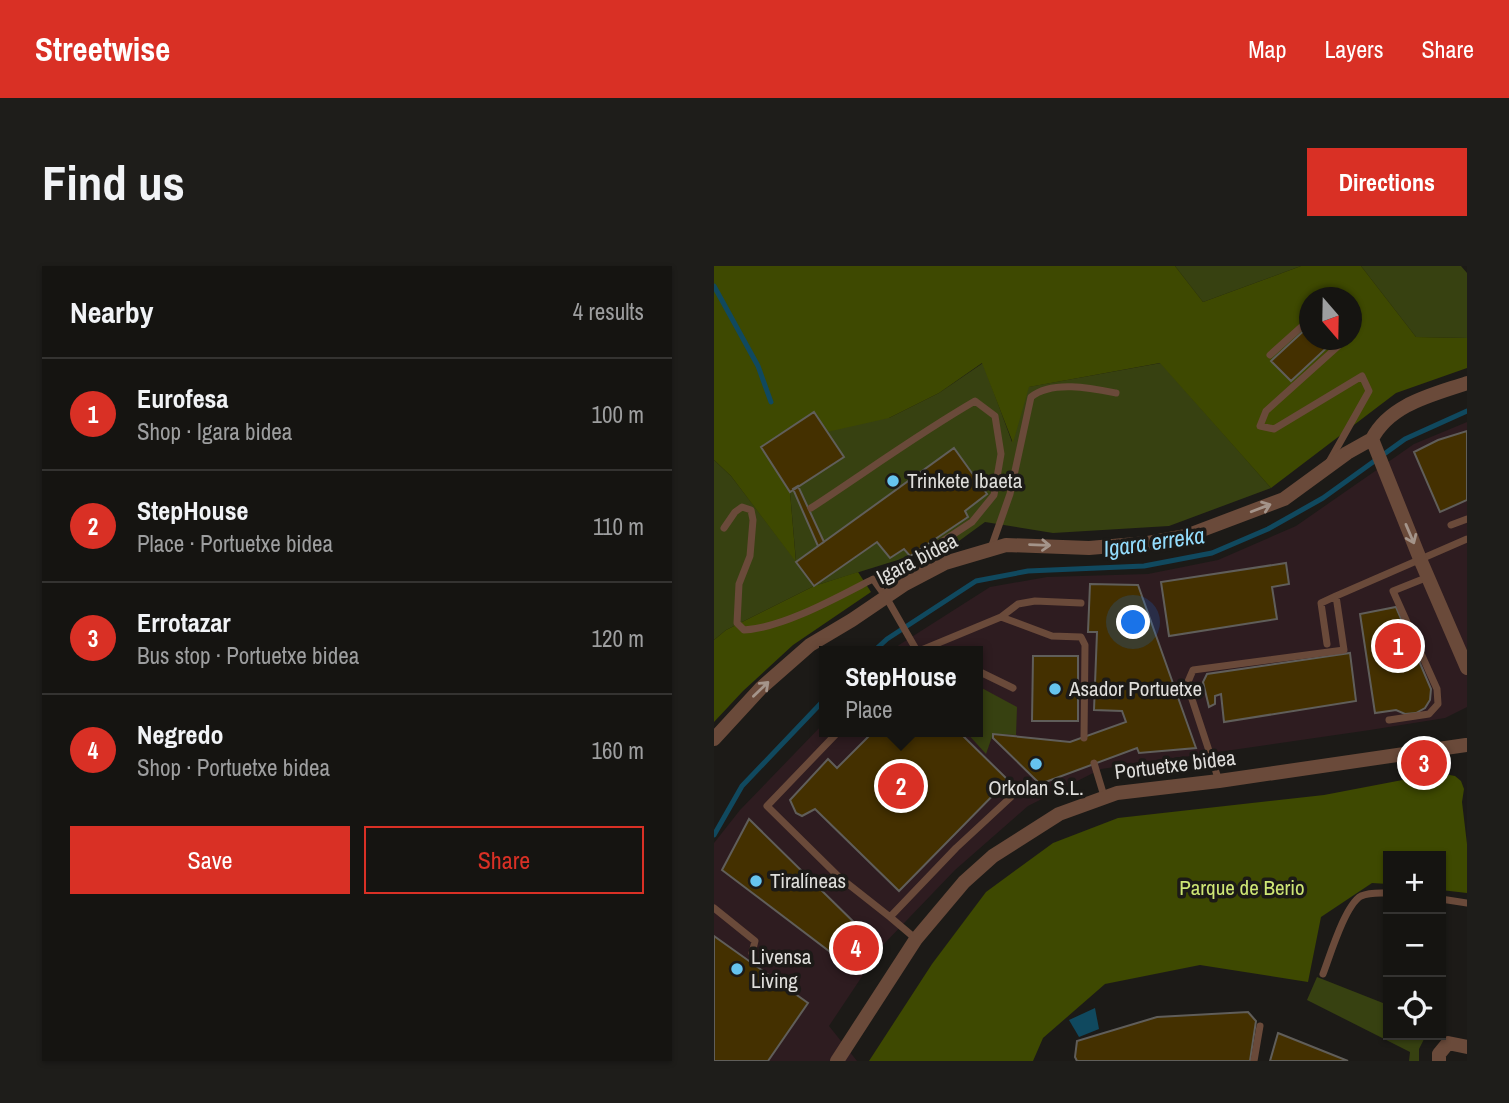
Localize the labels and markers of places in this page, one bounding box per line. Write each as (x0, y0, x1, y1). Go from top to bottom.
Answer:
place label: Trinkete Ibaeta (907, 466, 1023, 495)
marker: Trinkete Ibaeta (885, 473, 901, 489)
pin: 1 (1375, 620, 1421, 672)
place label: Asador Portuetxe (1068, 674, 1202, 703)
marker: Asador Portuetxe (1047, 681, 1063, 697)
pin: 3 (1401, 737, 1447, 789)
marker: Orkolan S.L. (1028, 756, 1044, 772)
pin: 2 (878, 760, 924, 812)
place label: Orkolan S.L. (988, 773, 1084, 802)
place label: Tiralíneas (770, 866, 846, 895)
marker: Tiralíneas (748, 873, 764, 889)
pin: 4 (833, 922, 879, 974)
place label: Livensa Living (751, 942, 812, 995)
marker: Livensa Living (729, 961, 745, 977)

